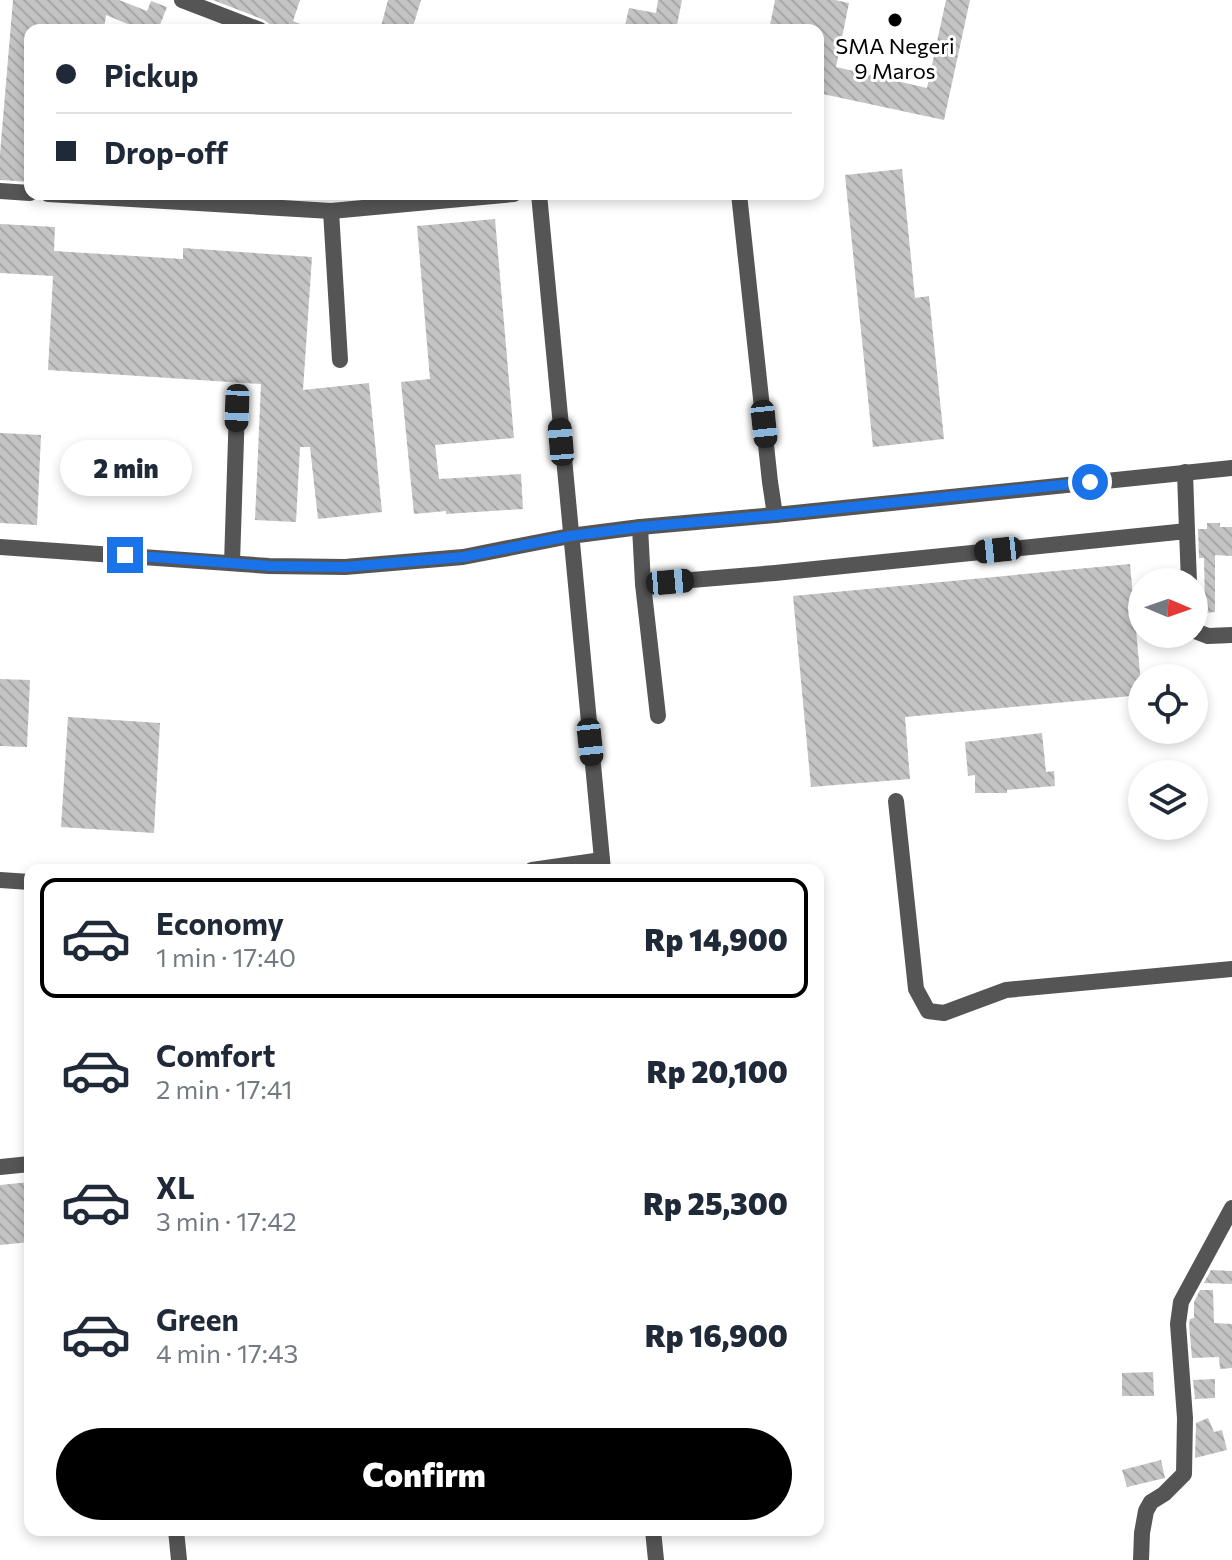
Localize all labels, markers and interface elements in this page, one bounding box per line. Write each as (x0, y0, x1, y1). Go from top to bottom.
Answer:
marker: SMA Negeri 9 Maros (886, 11, 904, 29)
place label: SMA Negeri 9 Maros (835, 32, 955, 84)
text: Pickup (104, 56, 198, 93)
text: Drop-off (104, 133, 228, 170)
car (224, 384, 250, 432)
car (750, 399, 778, 449)
car (547, 417, 575, 467)
callout: 2 min (59, 439, 191, 495)
text: 2 min (93, 452, 159, 483)
route start (1072, 464, 1108, 500)
car (973, 536, 1023, 564)
route end (107, 537, 143, 573)
car (645, 568, 695, 596)
north arrow (1128, 568, 1208, 648)
map controls (1128, 568, 1208, 840)
button: locate (1128, 664, 1208, 744)
car (576, 717, 604, 767)
button: layers (1128, 760, 1208, 840)
icon: car (60, 902, 132, 974)
text: Economy (156, 904, 284, 941)
text: Rp 14,900 (644, 920, 788, 957)
text: 1 min · 17:40 (156, 941, 296, 972)
icon: car (60, 1034, 132, 1106)
text: Comfort (156, 1036, 275, 1073)
text: Rp 20,100 (647, 1052, 788, 1089)
text: 2 min · 17:41 (156, 1073, 293, 1104)
icon: car (60, 1166, 132, 1238)
text: XL (156, 1168, 195, 1205)
text: Rp 25,300 (643, 1184, 788, 1221)
text: 3 min · 17:42 (156, 1205, 297, 1236)
icon: car (60, 1298, 132, 1370)
text: Green (156, 1300, 239, 1337)
text: Rp 16,900 (645, 1316, 788, 1353)
text: 4 min · 17:43 (156, 1337, 298, 1368)
button: Confirm (56, 1428, 792, 1520)

